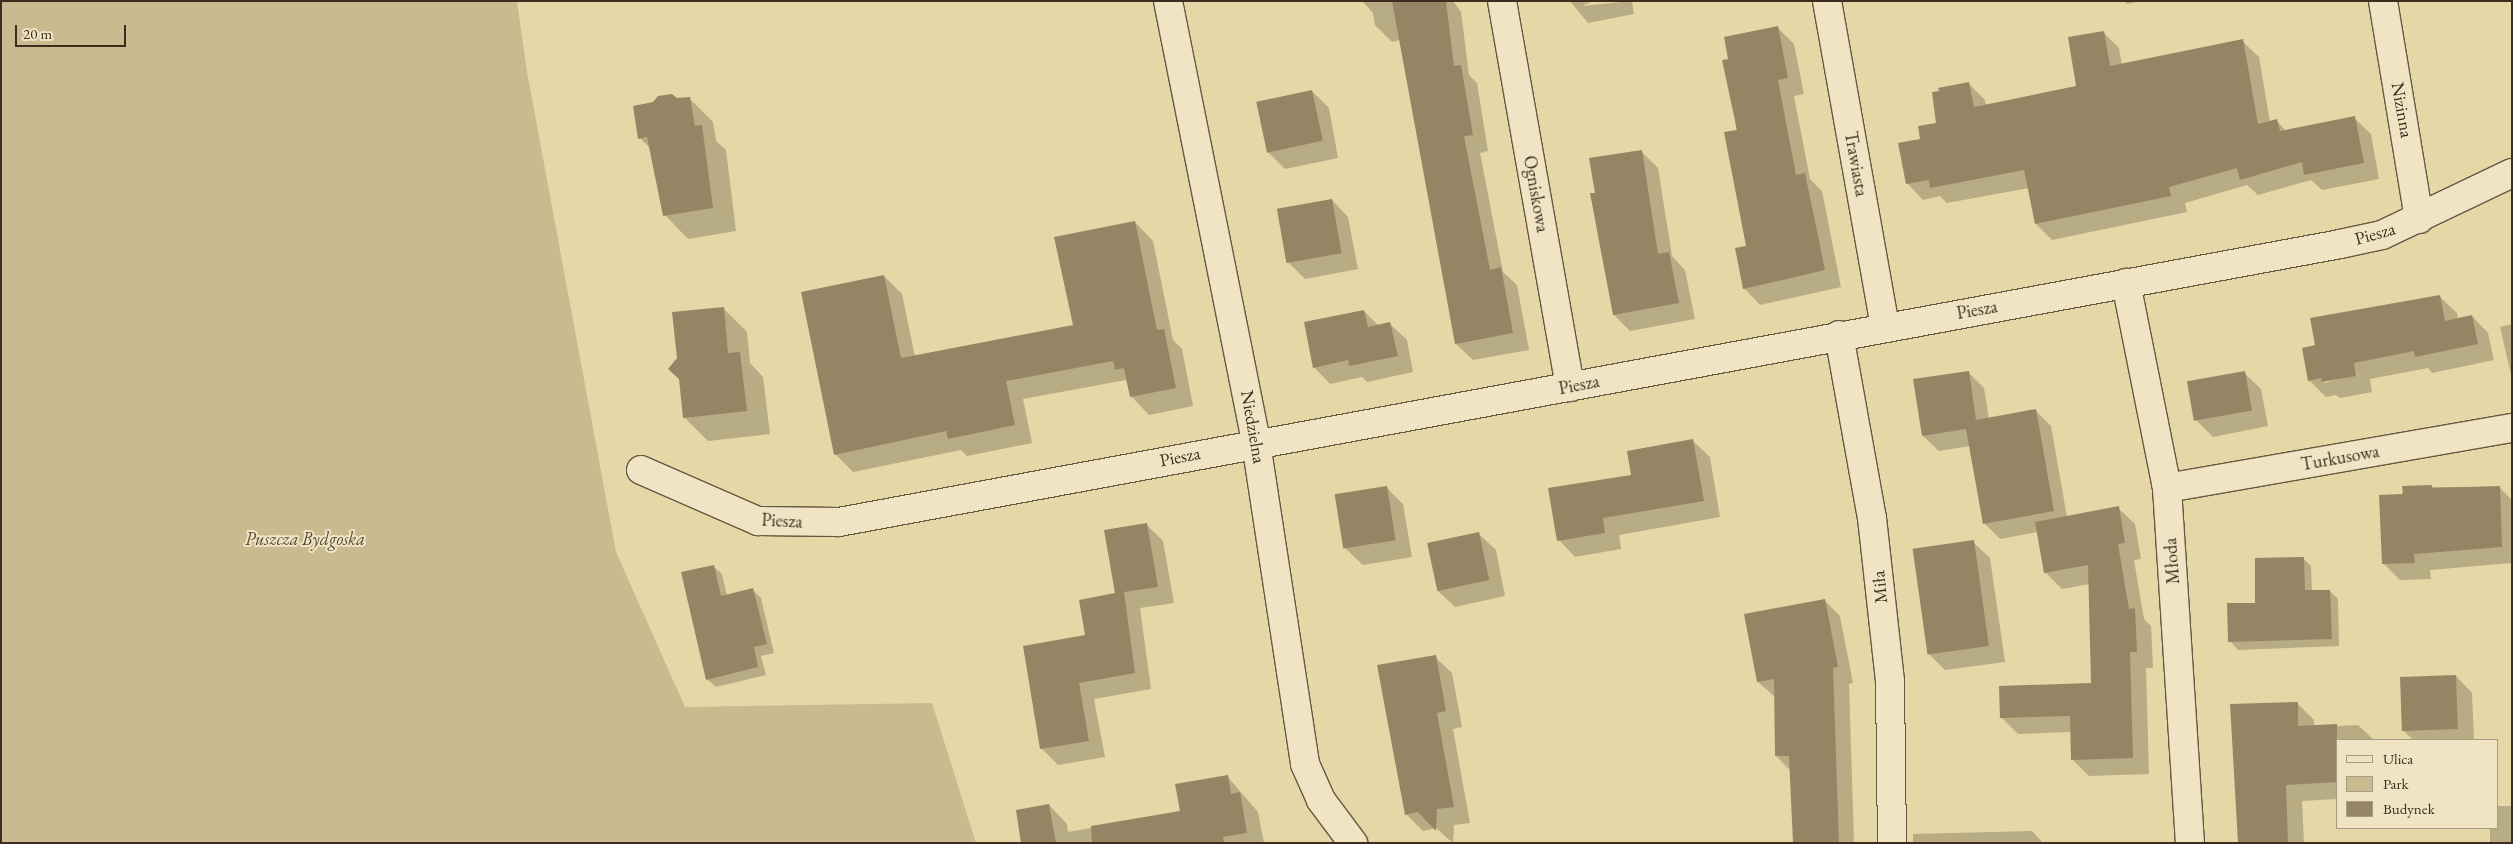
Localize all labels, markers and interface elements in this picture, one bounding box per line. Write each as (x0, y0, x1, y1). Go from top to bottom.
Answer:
scale bar (18, 15, 129, 47)
text: 20 m (23, 24, 52, 43)
street label: Nizinna (2386, 81, 2418, 139)
street label: Trawiasta (1840, 130, 1872, 198)
street label: Ogniskowa (1519, 154, 1553, 234)
street label: Piesza (2352, 218, 2398, 250)
street label: Piesza (1955, 296, 1999, 324)
street label: Piesza (1557, 370, 1601, 400)
street label: Niedzielna (1236, 389, 1270, 465)
street label: Turkusowa (2299, 440, 2381, 476)
street label: Piesza (1158, 442, 1202, 472)
street label: Piesza (761, 509, 803, 533)
park label: Puszcza Bydgoska (245, 528, 365, 550)
street label: Młoda (2160, 537, 2184, 585)
street label: Miła (1868, 570, 1892, 604)
legend (2336, 739, 2498, 829)
text: Ulica (2383, 749, 2413, 768)
text: Park (2383, 774, 2409, 793)
text: Budynek (2383, 799, 2435, 818)

